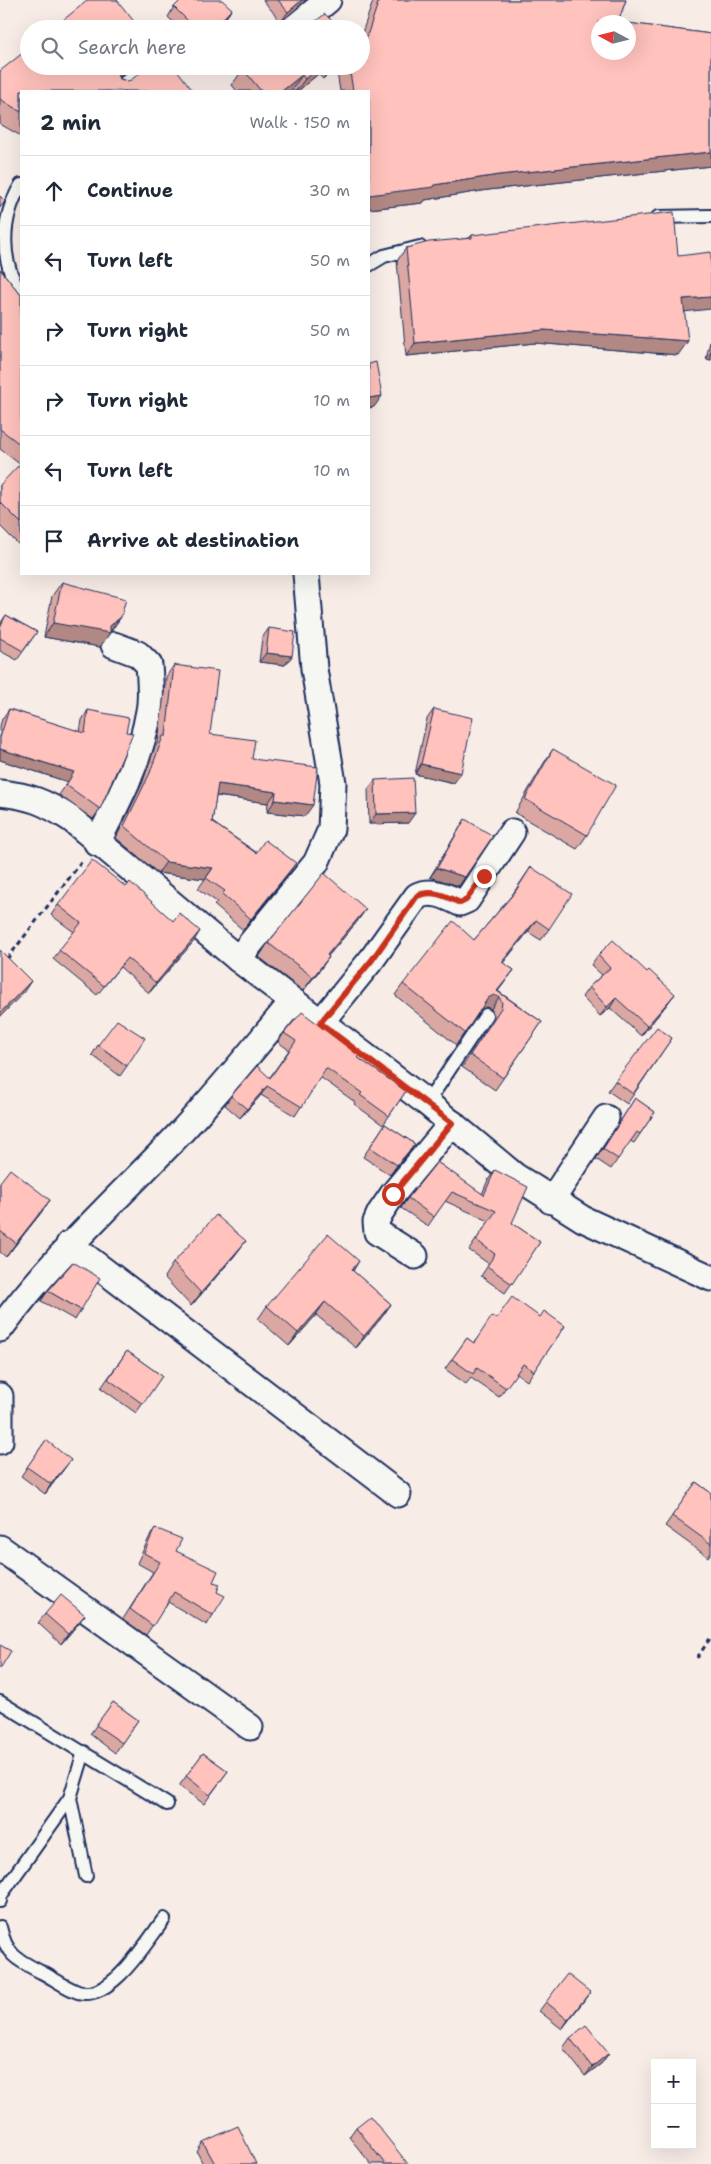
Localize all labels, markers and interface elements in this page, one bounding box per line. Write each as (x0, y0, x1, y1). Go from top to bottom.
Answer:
north arrow (591, 15, 636, 60)
search box (20, 20, 370, 75)
icon: search (38, 34, 66, 62)
text: Search here (78, 35, 187, 60)
text: 2 min (40, 109, 101, 137)
text: Walk · 150 m (249, 112, 350, 133)
icon: ahead (40, 177, 68, 205)
text: Continue (87, 178, 173, 203)
text: 30 m (309, 180, 350, 201)
icon: left (40, 247, 68, 275)
text: Turn left (87, 248, 173, 273)
text: 50 m (310, 250, 350, 271)
icon: right (40, 317, 68, 345)
text: Turn right (87, 318, 188, 343)
text: 50 m (310, 320, 350, 341)
icon: right (40, 387, 68, 415)
text: Turn right (87, 388, 188, 413)
text: 10 m (313, 390, 350, 411)
icon: left (40, 457, 68, 485)
text: Turn left (87, 458, 173, 483)
text: 10 m (313, 460, 350, 481)
icon: arrive (40, 527, 68, 555)
text: Arrive at destination (87, 528, 299, 553)
route end (473, 865, 496, 888)
route start (382, 1183, 405, 1206)
map controls (651, 2059, 696, 2149)
button: + (651, 2059, 696, 2104)
button: − (651, 2104, 696, 2149)

